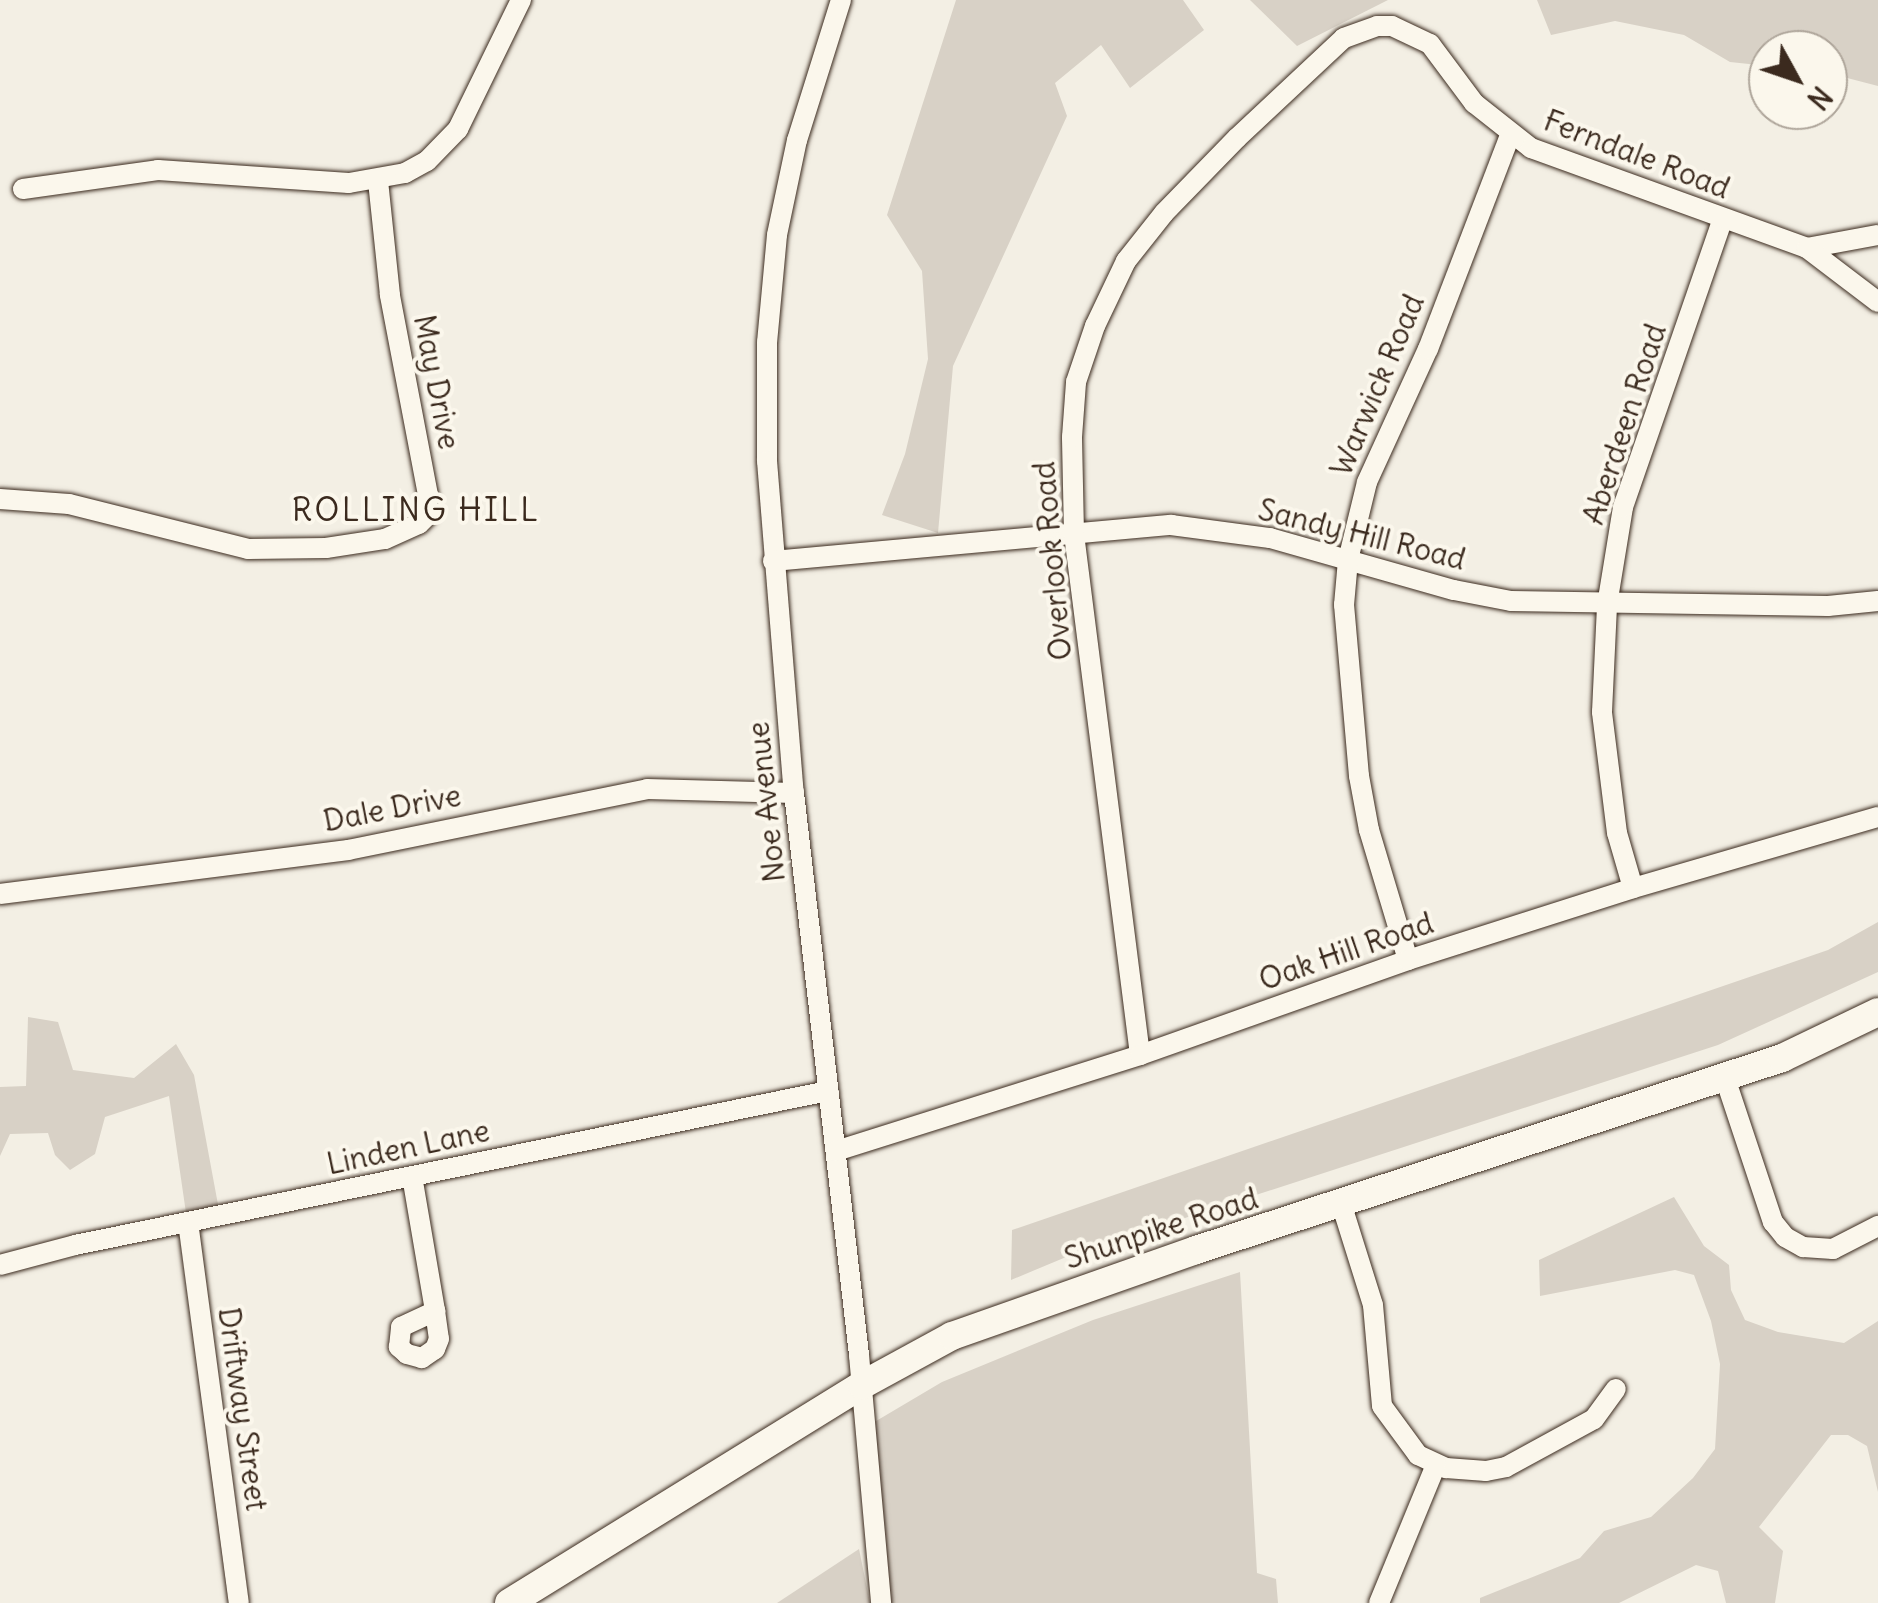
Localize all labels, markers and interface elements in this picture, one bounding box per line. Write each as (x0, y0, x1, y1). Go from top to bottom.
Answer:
north arrow (1748, 30, 1848, 130)
text: N (1799, 79, 1839, 117)
street label: Ferndale Road (1539, 102, 1735, 206)
street label: Warwick Road (1323, 289, 1431, 481)
street label: May Drive (406, 312, 468, 452)
street label: Aberdeen Road (1575, 319, 1673, 529)
street label: Overlook Road (1025, 460, 1079, 662)
district label: ROLLING HILL (292, 491, 540, 529)
street label: Sandy Hill Road (1255, 491, 1469, 577)
street label: Noe Avenue (740, 720, 792, 884)
street label: Dale Drive (320, 777, 464, 839)
street label: Oak Hill Road (1254, 904, 1438, 998)
street label: Linden Lane (323, 1112, 493, 1182)
street label: Shunpike Road (1060, 1180, 1262, 1276)
street label: Driftway Street (211, 1305, 275, 1513)

